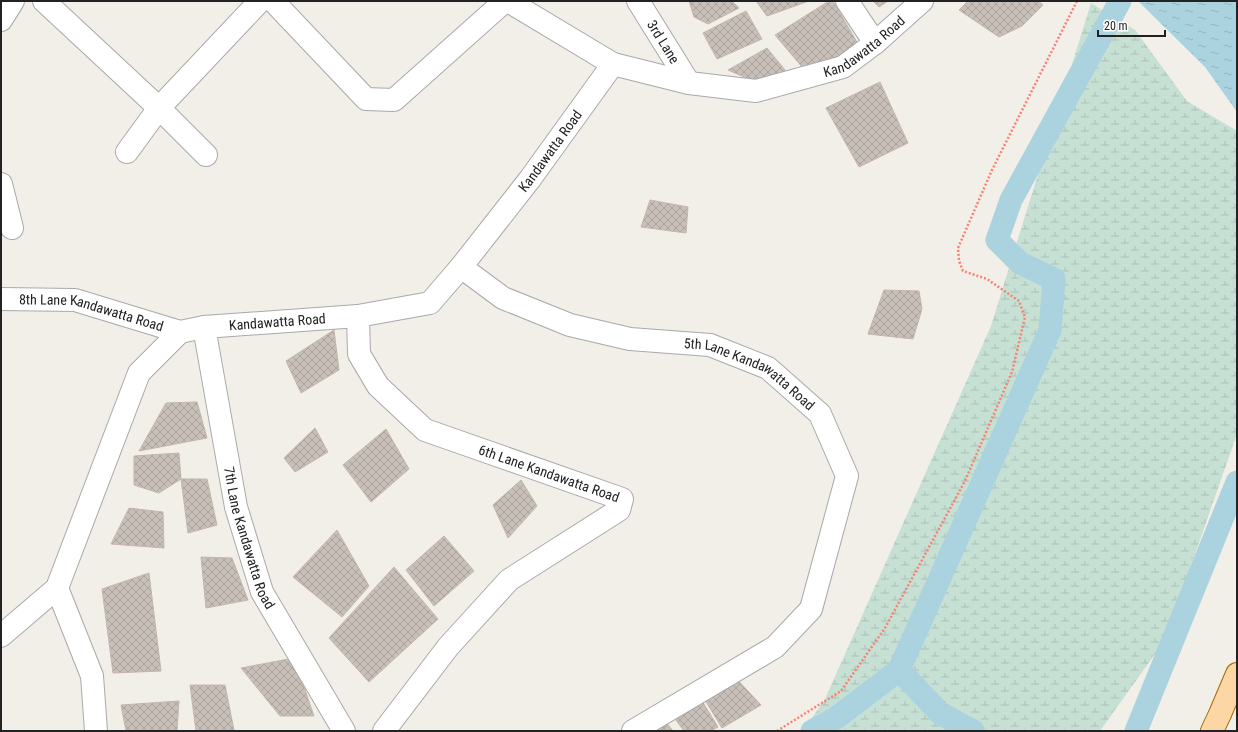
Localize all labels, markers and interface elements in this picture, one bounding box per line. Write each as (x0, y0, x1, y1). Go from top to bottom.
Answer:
street label: Kandawatta Road (822, 12, 908, 80)
scale bar (1098, 12, 1165, 38)
street label: 3rd Lane (644, 17, 683, 67)
text: 20 m (1104, 19, 1128, 33)
street label: Kandawatta Road (515, 107, 585, 195)
street label: 8th Lane Kandawatta Road (19, 291, 165, 334)
street label: Kandawatta Road (228, 310, 326, 333)
street label: 5th Lane Kandawatta Road (683, 335, 818, 413)
street label: 6th Lane Kandawatta Road (476, 441, 622, 505)
street label: 7th Lane Kandawatta Road (221, 465, 278, 612)

